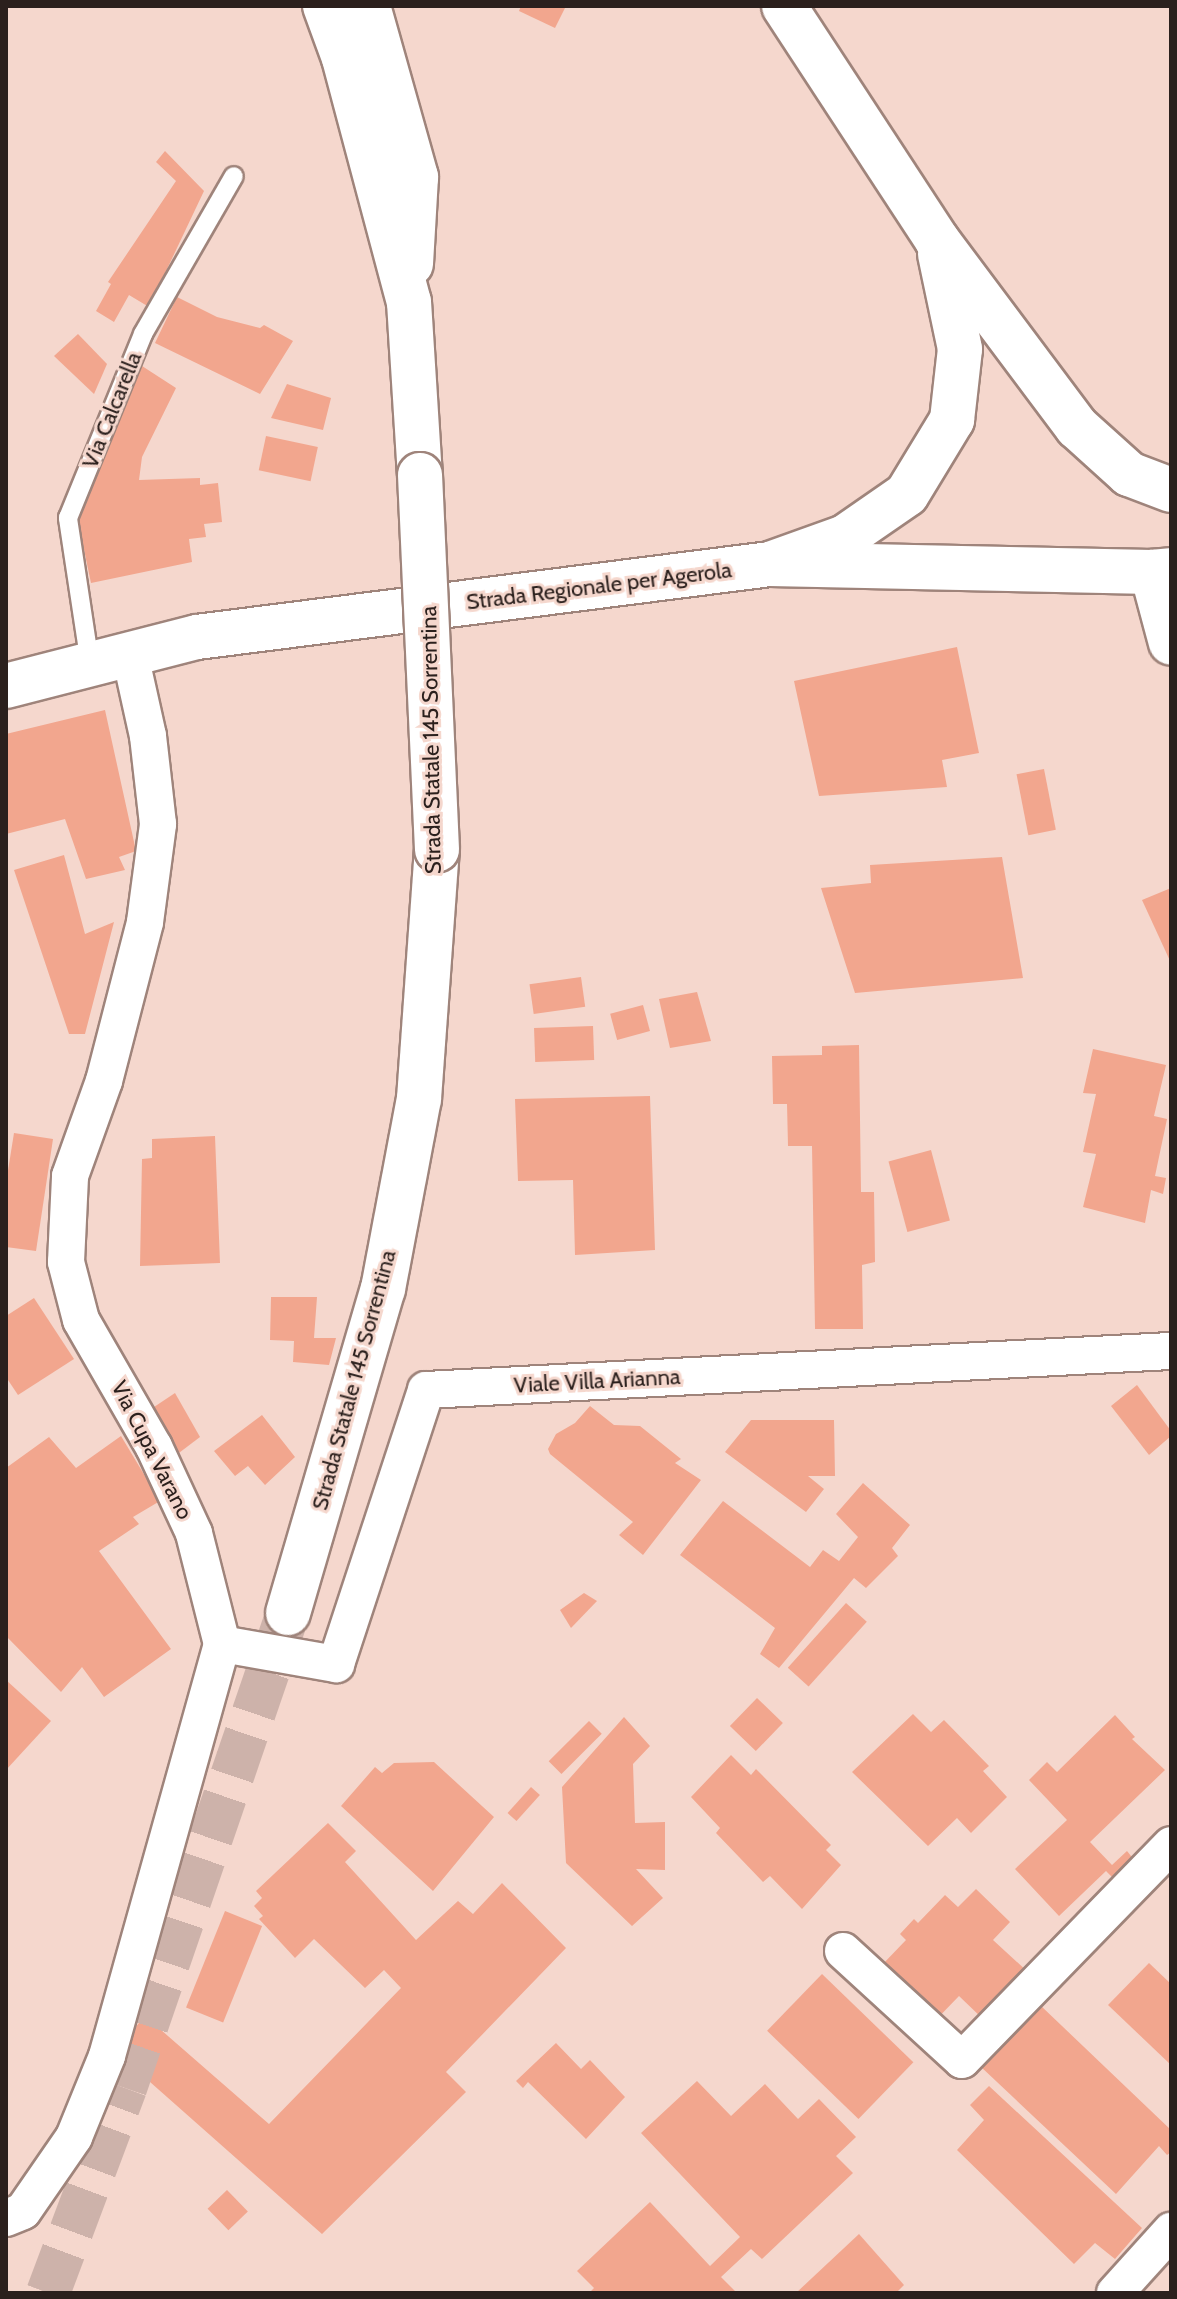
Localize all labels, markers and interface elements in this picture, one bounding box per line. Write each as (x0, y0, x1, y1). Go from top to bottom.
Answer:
street label: Via Calcarella (77, 348, 147, 472)
street label: Strada Regionale per Agerola (465, 557, 733, 615)
street label: Strada Statale 145 Sorrentina (415, 606, 447, 874)
street label: Strada Statale 145 Sorrentina (307, 1247, 401, 1513)
street label: Viale Villa Arianna (513, 1363, 681, 1399)
street label: Via Cupa Varano (106, 1376, 198, 1524)

